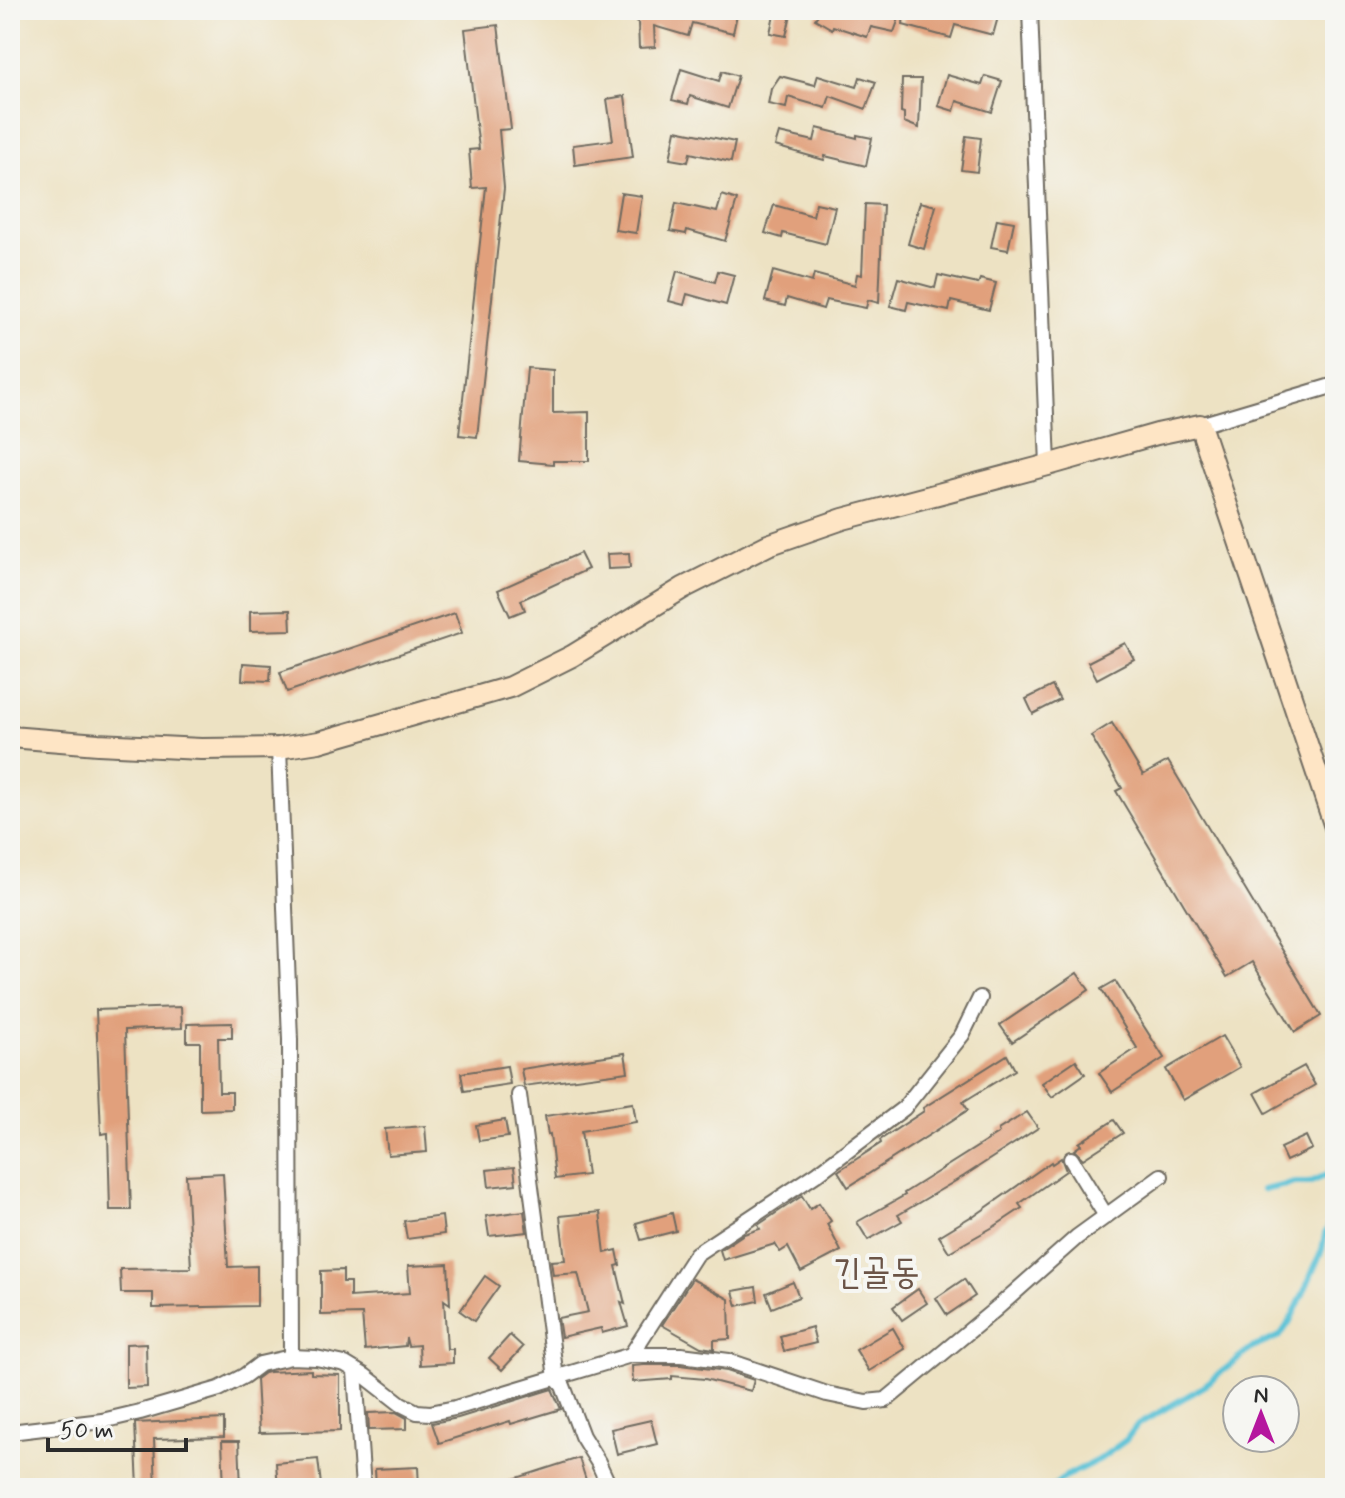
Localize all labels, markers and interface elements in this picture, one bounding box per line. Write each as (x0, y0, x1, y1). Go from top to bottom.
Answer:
district label: 긴골동 (833, 1250, 919, 1297)
north arrow (1221, 1374, 1301, 1454)
text: N (1254, 1382, 1268, 1410)
scale bar (48, 1402, 186, 1452)
text: 50 m (60, 1416, 114, 1447)

